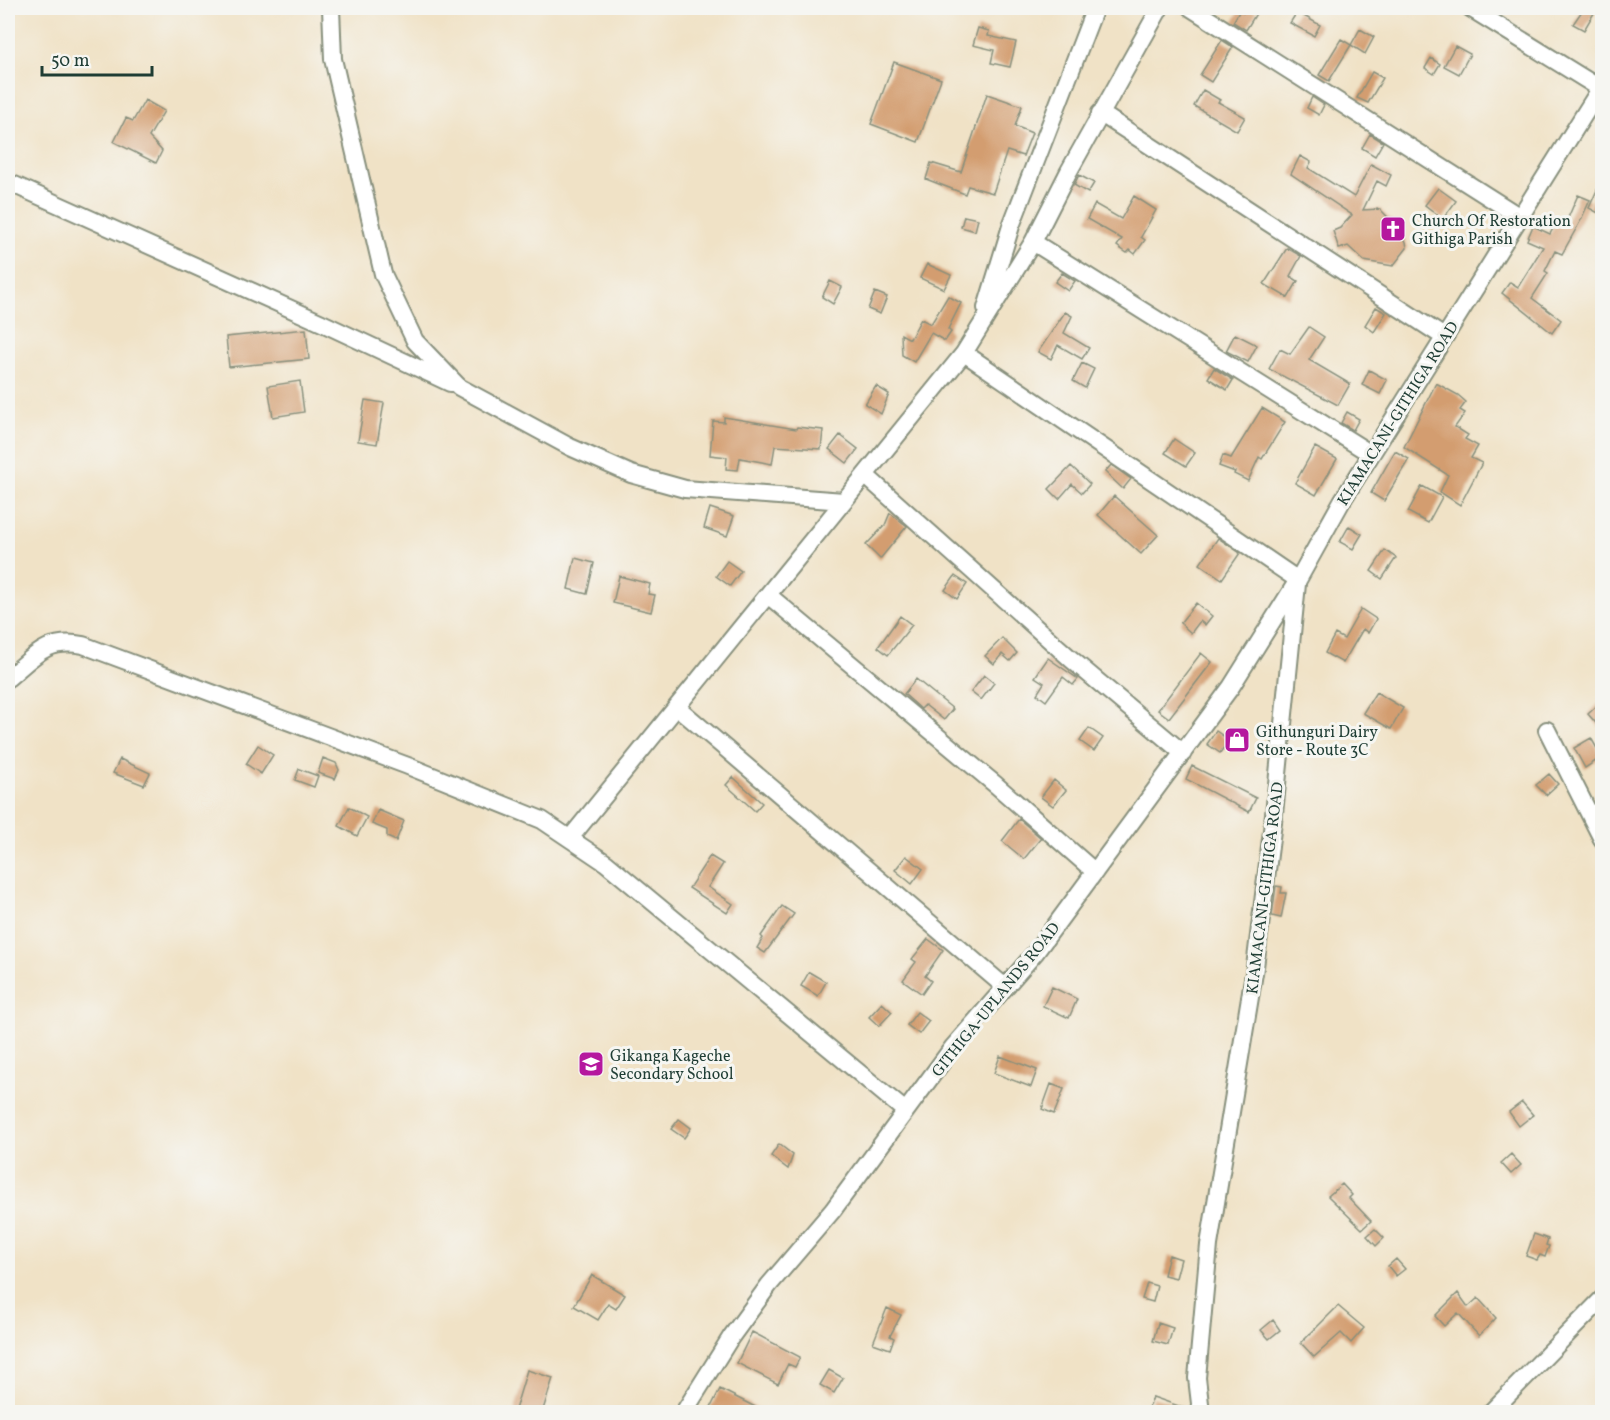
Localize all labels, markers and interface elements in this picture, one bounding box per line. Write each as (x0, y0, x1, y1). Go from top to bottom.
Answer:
scale bar (42, 39, 152, 77)
text: 50 m (51, 49, 90, 74)
place label: Church Of Restoration Githiga Parish (1412, 211, 1571, 251)
church icon: Church Of Restoration Githiga Parish (1378, 214, 1408, 244)
street label: KIAMACANI-GITHIGA ROAD (1333, 317, 1465, 510)
place label: Githunguri Dairy Store - Route 3C (1256, 722, 1378, 762)
shop icon: Githunguri Dairy Store - Route 3C (1222, 725, 1252, 755)
street label: KIAMACANI-GITHIGA ROAD (1242, 781, 1290, 996)
street label: GITHIGA-UPLANDS ROAD (927, 918, 1066, 1082)
place label: Gikanga Kageche Secondary School (610, 1046, 734, 1086)
school or university icon: Gikanga Kageche Secondary School (576, 1049, 606, 1079)

